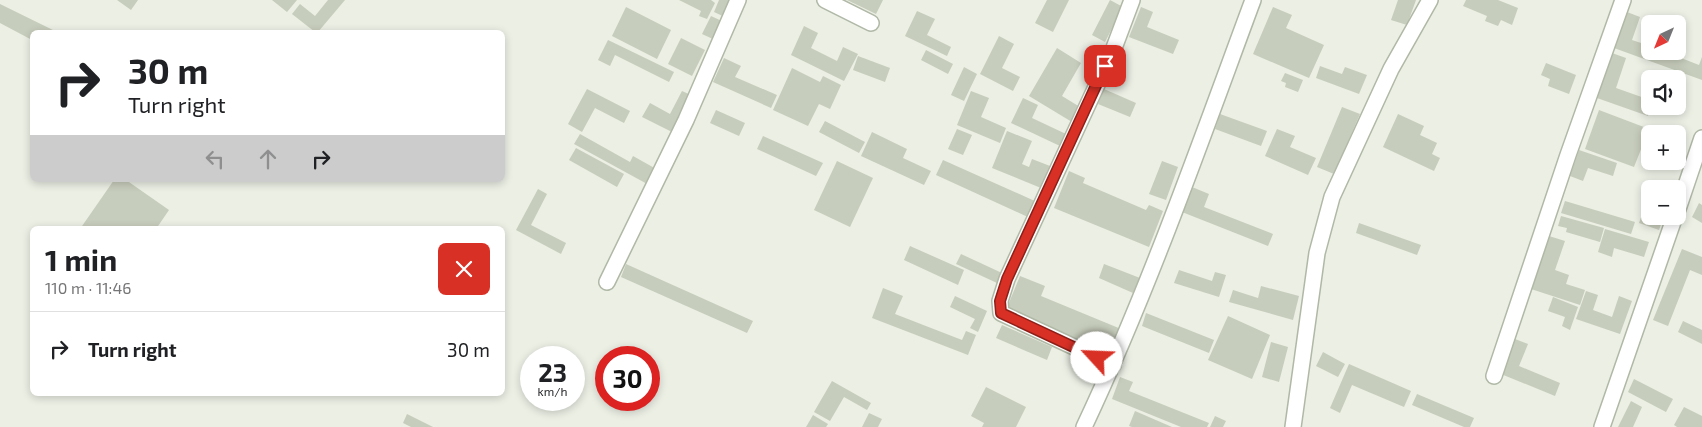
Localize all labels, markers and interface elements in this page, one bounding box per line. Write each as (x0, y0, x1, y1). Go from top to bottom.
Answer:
north arrow (1641, 15, 1686, 60)
map controls (1641, 15, 1686, 225)
pin (1084, 45, 1126, 87)
text: 30 m (128, 49, 208, 91)
icon: right (45, 50, 110, 115)
icon: arrive (1091, 52, 1119, 80)
button: sound (1641, 70, 1686, 115)
text: Turn right (128, 91, 226, 117)
button: + (1641, 125, 1686, 170)
icon: left (201, 145, 229, 173)
icon: ahead (254, 145, 282, 173)
icon: right (307, 145, 335, 173)
button: − (1641, 180, 1686, 225)
text: 1 min (45, 241, 117, 277)
button: close (438, 243, 490, 295)
text: 110 m · 11:46 (45, 278, 131, 297)
position arrow (1070, 331, 1122, 383)
icon: right (45, 335, 73, 363)
text: Turn right (88, 338, 176, 361)
text: 30 m (447, 338, 490, 361)
speed limit sign: 30 (595, 346, 660, 411)
text: 23 (538, 357, 567, 387)
text: km/h (538, 384, 567, 398)

